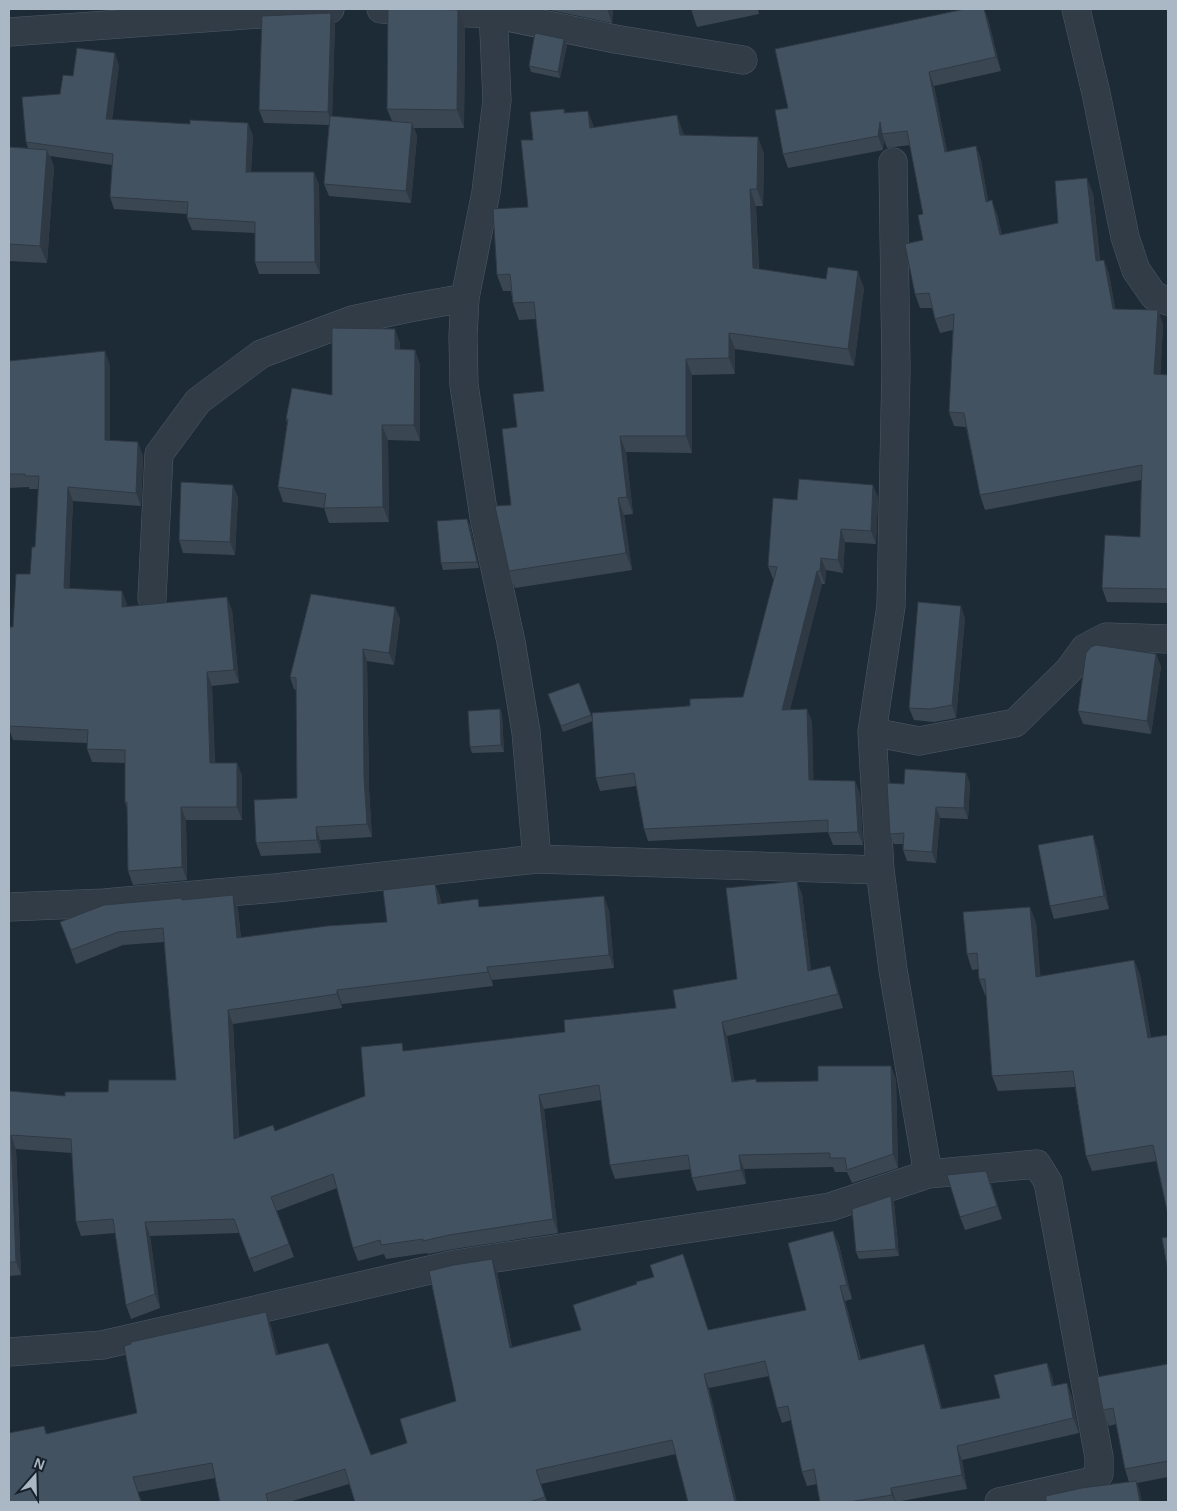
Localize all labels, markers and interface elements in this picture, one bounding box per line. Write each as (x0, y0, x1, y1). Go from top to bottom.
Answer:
north arrow (10, 1451, 60, 1501)
text: N (32, 1455, 47, 1473)

